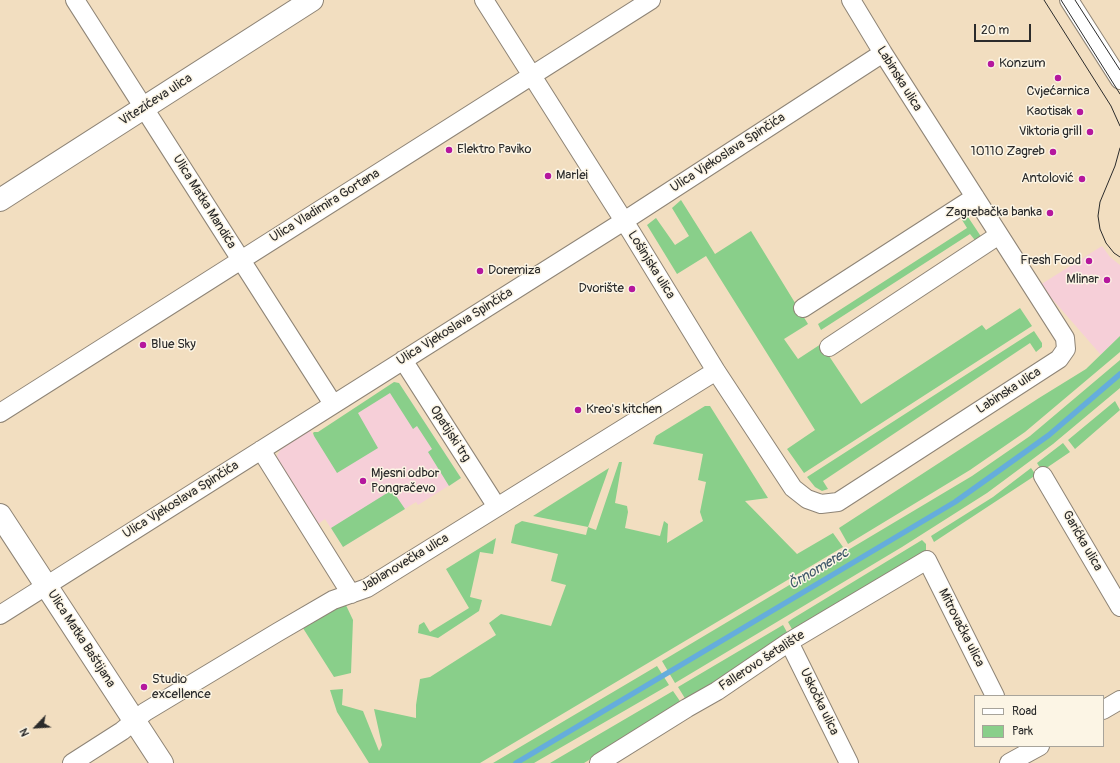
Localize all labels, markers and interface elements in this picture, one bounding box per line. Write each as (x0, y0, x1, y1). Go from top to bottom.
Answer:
scale bar (976, 16, 1033, 42)
text: 20 m (981, 23, 1009, 38)
street label: Labinska ulica (873, 44, 925, 114)
place label: Konzum (999, 56, 1046, 72)
marker: Konzum (986, 59, 996, 69)
street label: Vitezićeva ulica (117, 71, 195, 129)
marker: Cvjećarnica (1053, 73, 1063, 83)
place label: Cvjećarnica (1026, 84, 1090, 100)
place label: Kaotisak (1026, 104, 1072, 120)
marker: Kaotisak (1075, 107, 1085, 117)
street label: Ulica Vjekoslava Spinčića (668, 110, 788, 196)
place label: Viktoria grill (1019, 124, 1082, 140)
marker: Viktoria grill (1085, 127, 1095, 137)
place label: Elektro Paviko (457, 142, 531, 158)
place label: 10110 Zagreb (971, 144, 1045, 160)
marker: Elektro Paviko (444, 145, 454, 155)
marker: 10110 Zagreb (1048, 147, 1058, 157)
street label: Ulica Matka Mandića (169, 152, 239, 252)
street label: Ulica Vladimira Gortana (267, 166, 383, 246)
place label: Marlei (556, 168, 588, 184)
marker: Marlei (543, 171, 553, 181)
place label: Antolović (1021, 171, 1074, 187)
marker: Antolović (1077, 174, 1087, 184)
place label: Zagrebačka banka (945, 205, 1042, 221)
marker: Zagrebačka banka (1045, 208, 1055, 218)
street label: Lošinjska ulica (624, 228, 678, 302)
place label: Fresh Food (1020, 253, 1081, 269)
marker: Fresh Food (1084, 256, 1094, 266)
place label: Doremiza (488, 263, 540, 279)
marker: Doremiza (475, 266, 485, 276)
place label: Mlinar (1066, 272, 1099, 288)
marker: Mlinar (1102, 275, 1112, 285)
place label: Dvorište (579, 281, 624, 297)
marker: Dvorište (627, 284, 637, 294)
street label: Ulica Vjekoslava Spinčića (394, 285, 516, 369)
place label: Blue Sky (151, 337, 196, 353)
marker: Blue Sky (138, 340, 148, 350)
street label: Labinska ulica (974, 364, 1044, 418)
place label: Kreo's kitchen (586, 402, 662, 418)
street label: Opatijski trg (426, 403, 474, 465)
marker: Kreo's kitchen (573, 405, 583, 415)
street label: Ulica Vjekoslava Spinčića (120, 458, 242, 542)
place label: Mjesni odbor Pongračevo (371, 466, 439, 497)
marker: Mjesni odbor Pongračevo (358, 476, 368, 486)
street label: Garićka ulica (1058, 508, 1106, 574)
street label: Jablanovečka ulica (358, 531, 452, 595)
water label: Črnomerec (786, 545, 852, 593)
street label: Mitrovačka ulica (935, 586, 987, 670)
street label: Ulica Matka Baštijana (44, 587, 118, 691)
street label: Fallerovo šetalište (716, 627, 808, 695)
street label: Uskočka ulica (796, 666, 842, 738)
place label: Studio excellence (152, 672, 211, 703)
marker: Studio excellence (139, 682, 149, 692)
legend (974, 695, 1104, 747)
text: Road (1012, 704, 1037, 719)
north arrow (16, 707, 56, 747)
text: Park (1012, 724, 1033, 739)
text: N (17, 726, 32, 738)

